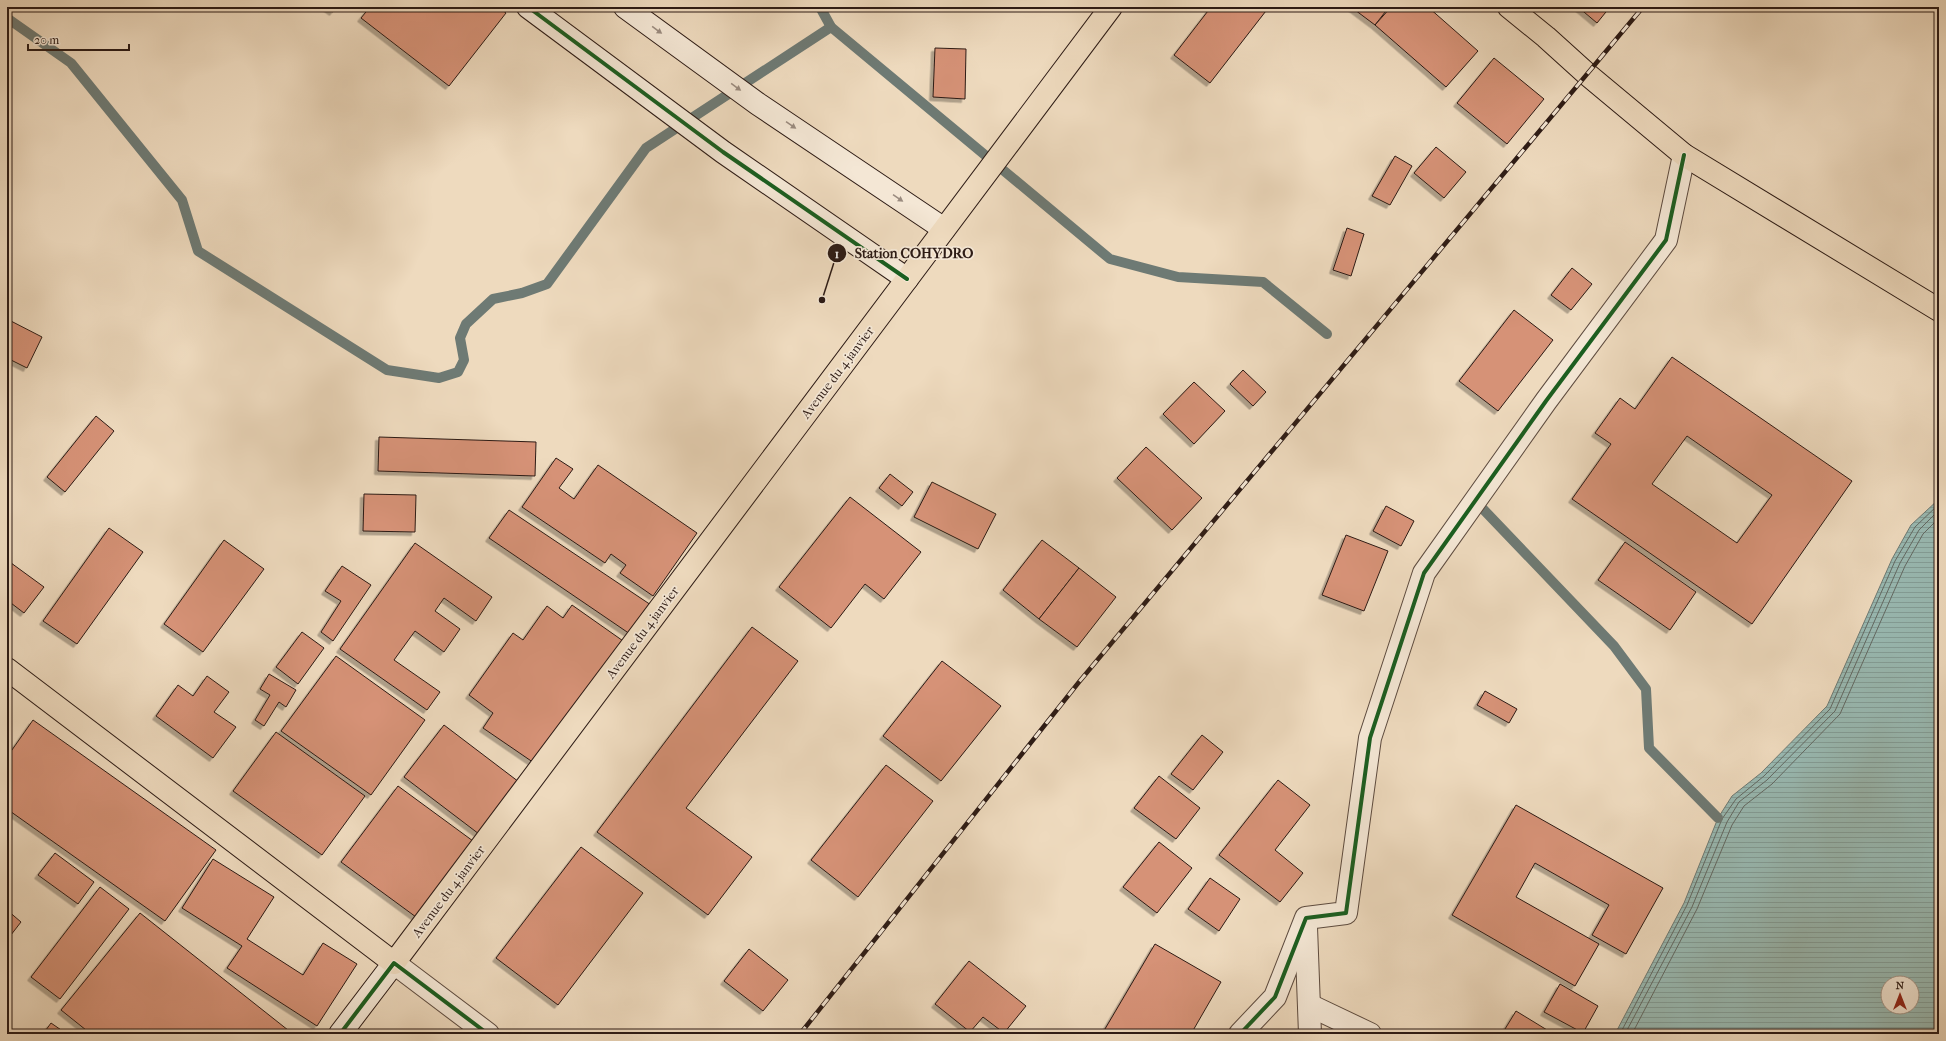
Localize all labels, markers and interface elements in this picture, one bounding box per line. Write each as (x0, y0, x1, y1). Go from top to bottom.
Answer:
scale bar (28, 26, 129, 52)
one-way arrow (651, 26, 662, 34)
text: 20 m (34, 33, 59, 47)
one-way arrow (731, 83, 741, 91)
one-way arrow (786, 121, 796, 129)
one-way arrow (893, 194, 904, 202)
callout: Station COHYDRO (827, 240, 981, 266)
text: Station COHYDRO (855, 245, 973, 262)
text: 1 (835, 247, 839, 261)
street label: Avenue du 4 janvier (797, 323, 877, 422)
street label: Avenue du 4 janvier (602, 583, 682, 682)
street label: Avenue du 4 janvier (408, 842, 488, 941)
north arrow (1880, 975, 1920, 1015)
text: N (1896, 979, 1905, 992)

